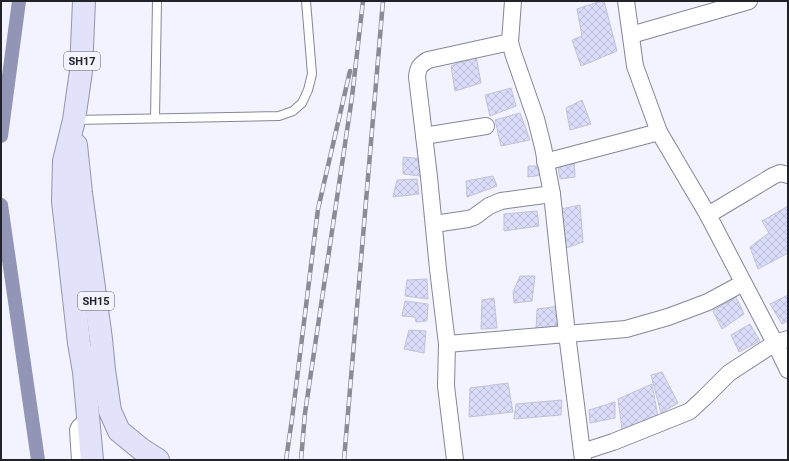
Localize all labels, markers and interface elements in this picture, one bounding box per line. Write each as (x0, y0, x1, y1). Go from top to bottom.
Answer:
road number: SH17 (64, 52, 100, 70)
road number: SH15 (78, 292, 114, 310)

